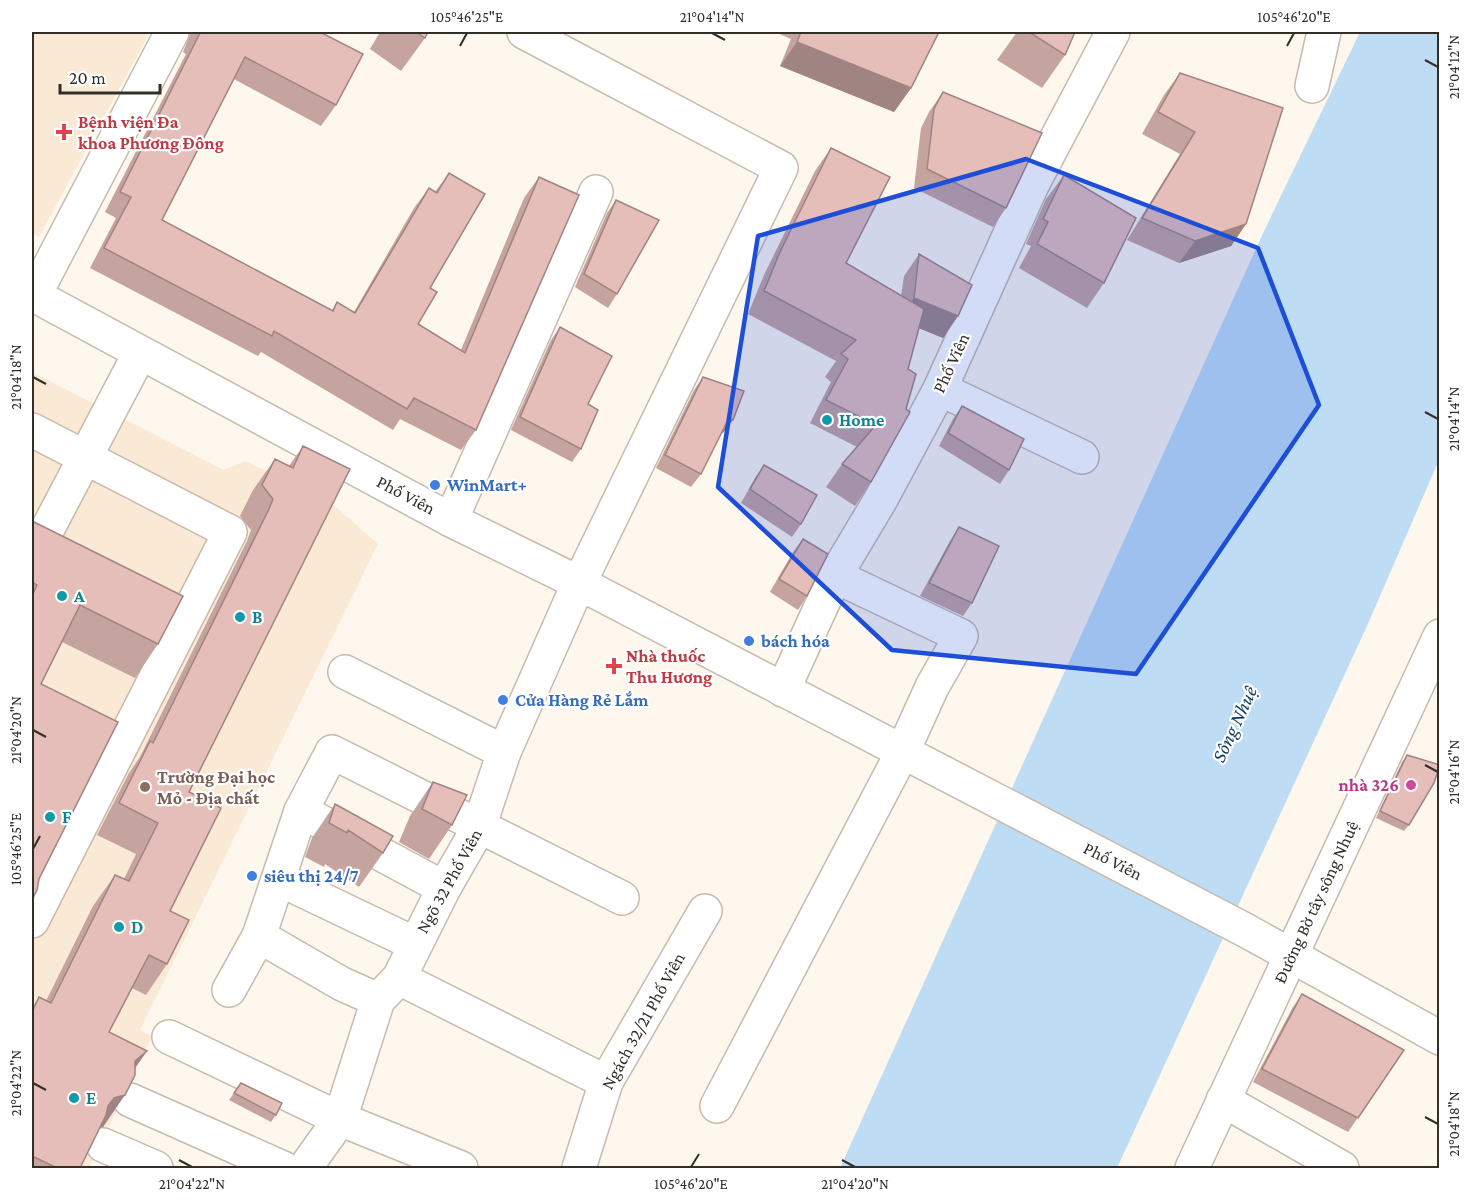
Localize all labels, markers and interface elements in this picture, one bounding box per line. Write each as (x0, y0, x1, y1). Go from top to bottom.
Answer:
text: 105°46'25"E (431, 9, 503, 25)
text: 21°04'14"N (680, 9, 744, 25)
text: 105°46'20"E (1257, 9, 1331, 25)
text: 21°04'12"N (1446, 35, 1462, 99)
scale bar (60, 57, 160, 95)
text: 20 m (69, 68, 106, 88)
place label: Bệnh viện Đa khoa Phương Đông (78, 112, 224, 153)
marker: Bệnh viện Đa khoa Phương Đông (55, 123, 73, 141)
street label: Phố Viên (929, 330, 974, 396)
text: 21°04'18"N (8, 344, 24, 410)
text: 21°04'14"N (1446, 387, 1462, 451)
place label: Home (839, 410, 884, 430)
marker: Home (820, 413, 834, 427)
street label: Phố Viên (373, 471, 439, 519)
place label: WinMart+ (446, 475, 527, 495)
marker: WinMart+ (428, 478, 442, 492)
place label: A (73, 586, 85, 606)
marker: A (55, 589, 69, 603)
place label: B (252, 607, 263, 627)
marker: B (233, 610, 247, 624)
place label: bách hóa (760, 631, 830, 651)
marker: bách hóa (742, 634, 756, 648)
place label: Nhà thuốc Thu Hương (626, 646, 712, 687)
marker: Nhà thuốc Thu Hương (607, 659, 621, 673)
water label: Sông Nhuệ (1207, 682, 1262, 766)
place label: Cửa Hàng Rẻ Lắm (515, 690, 649, 710)
marker: Cửa Hàng Rẻ Lắm (496, 693, 510, 707)
text: 21°04'20"N (8, 696, 24, 764)
text: 21°04'16"N (1446, 739, 1462, 804)
place label: Trường Đại học Mỏ - Địa chất (157, 767, 275, 808)
place label: nhà 326 (1338, 775, 1399, 795)
marker: nhà 326 (1404, 778, 1418, 792)
marker: Trường Đại học Mỏ - Địa chất (138, 780, 152, 794)
place label: F (62, 807, 72, 827)
marker: F (43, 810, 57, 824)
text: 105°46'25"E (8, 813, 24, 885)
street label: Đường Bờ tây sông Nhuệ (1270, 818, 1362, 986)
street label: Ngõ 32 Phố Viên (412, 825, 486, 937)
street label: Phố Viên (1080, 838, 1146, 884)
place label: siêu thị 24/7 (264, 866, 359, 886)
marker: siêu thị 24/7 (245, 869, 259, 883)
place label: D (131, 917, 143, 937)
marker: D (112, 920, 126, 934)
street label: Ngách 32/21 Phố Viên (597, 949, 689, 1093)
text: 21°04'22"N (8, 1050, 24, 1116)
place label: E (86, 1088, 96, 1108)
marker: E (67, 1091, 81, 1105)
text: 21°04'18"N (1446, 1091, 1462, 1157)
text: 21°04'22"N (159, 1176, 225, 1192)
text: 105°46'20"E (654, 1176, 728, 1192)
text: 21°04'20"N (821, 1176, 889, 1192)

